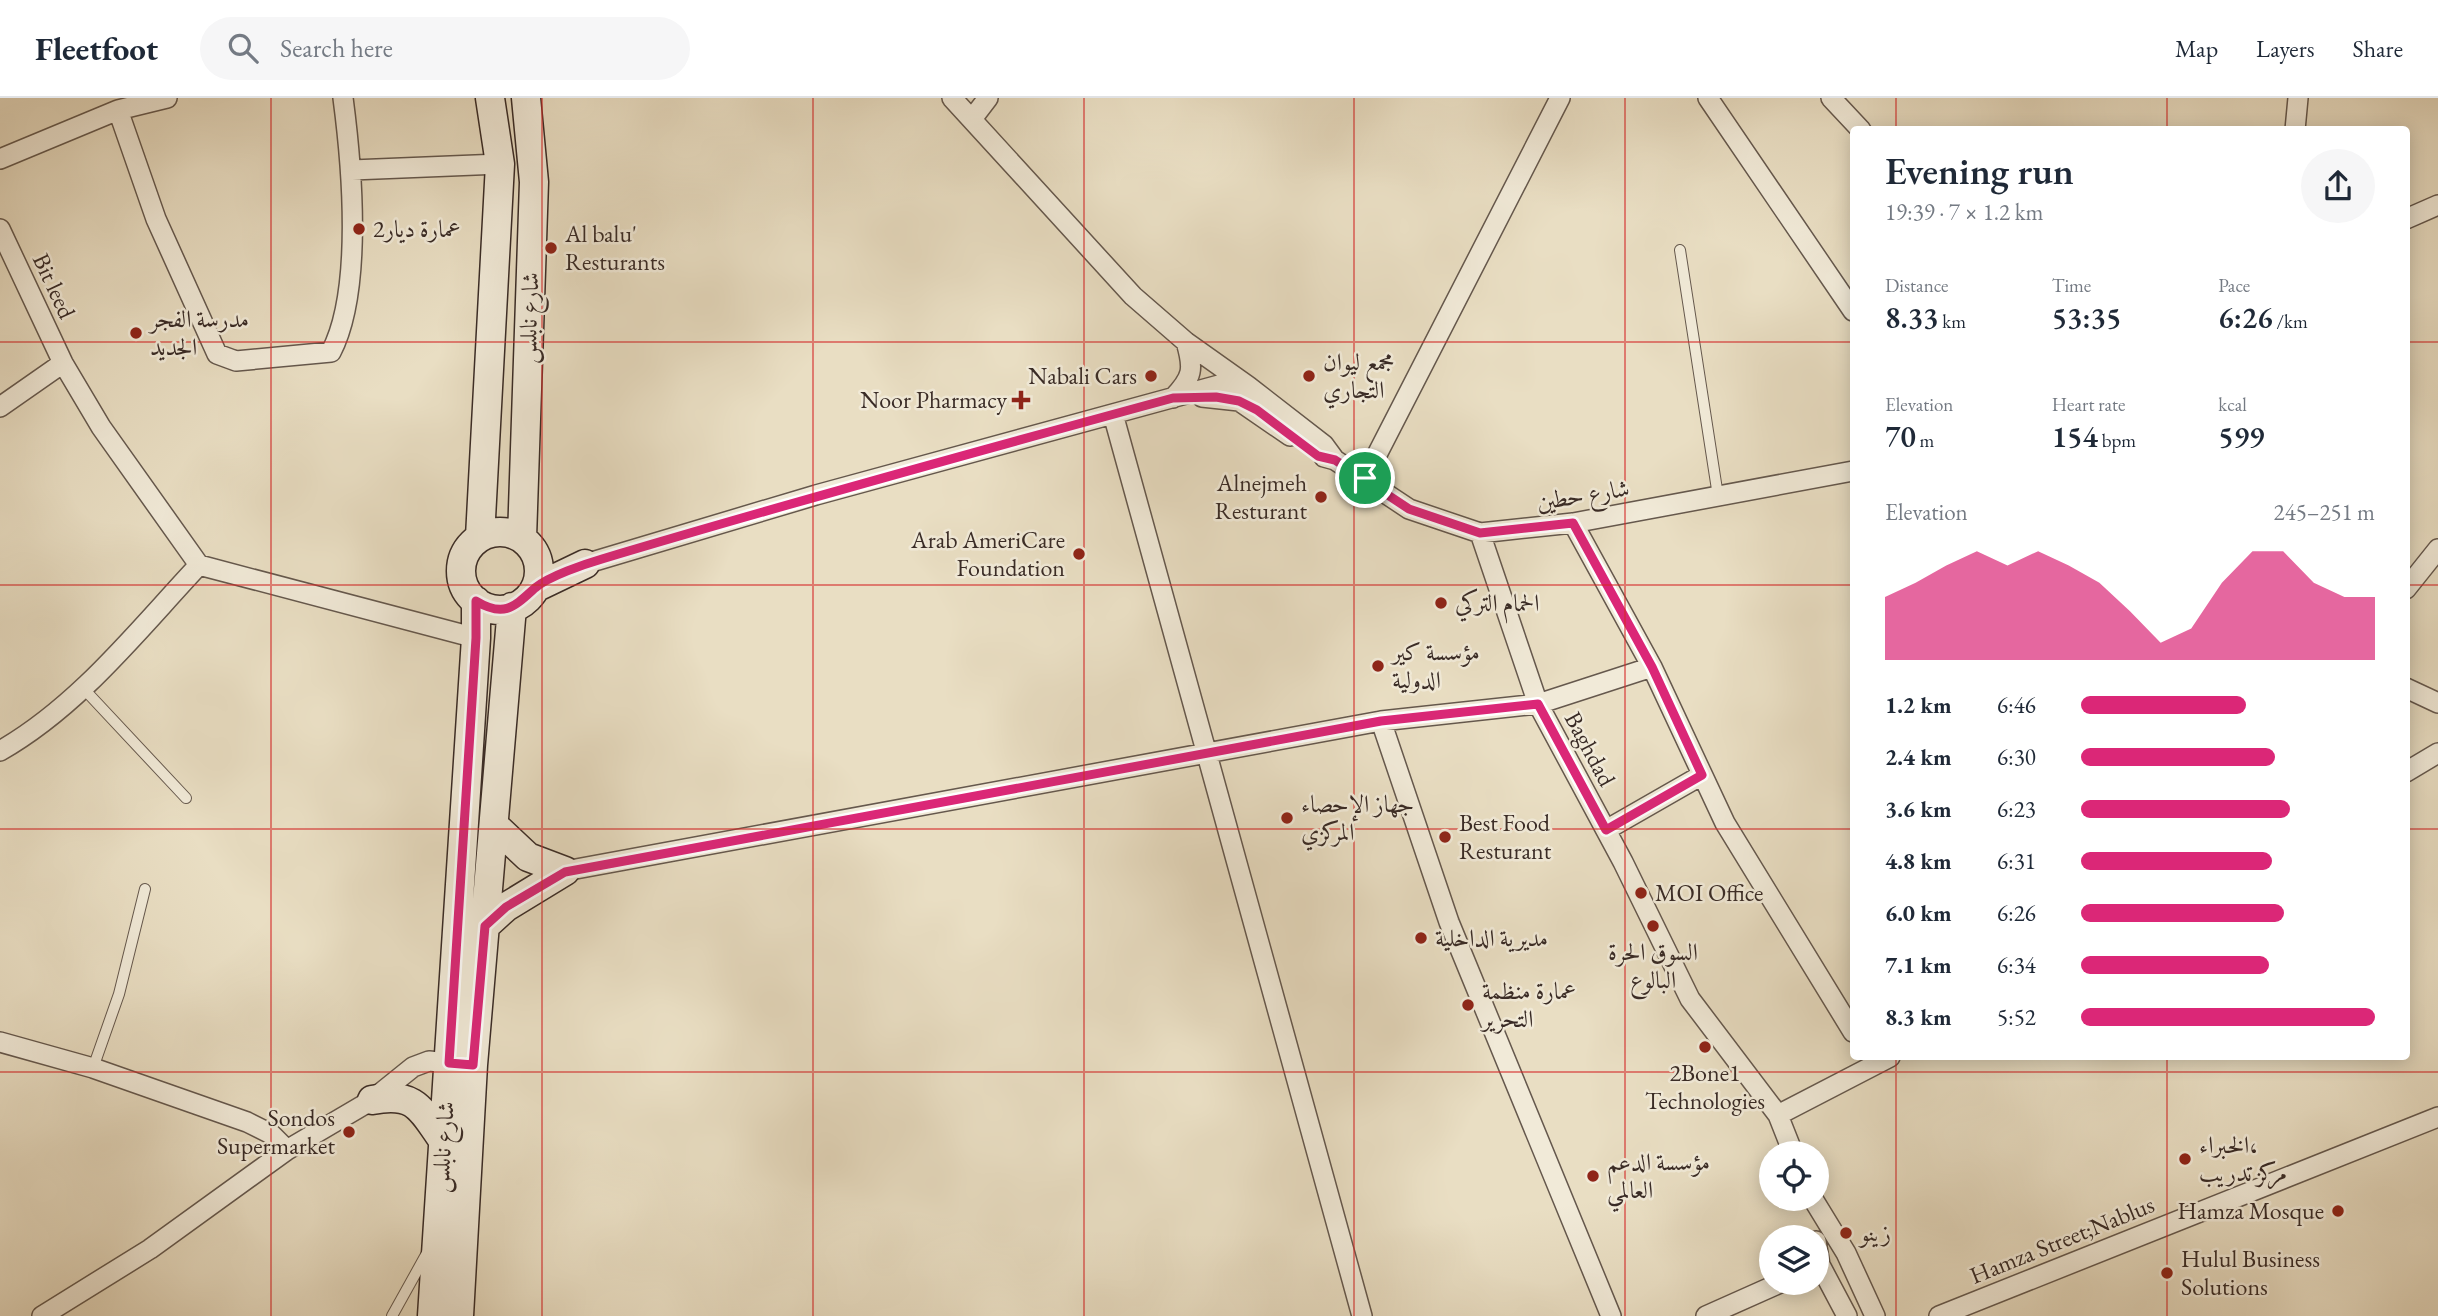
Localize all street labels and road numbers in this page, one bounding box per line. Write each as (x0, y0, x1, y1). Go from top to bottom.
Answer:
street label: Bit leed (26, 248, 83, 324)
street label: شارع نابلس (511, 272, 551, 365)
street label: شارع حطين (1534, 472, 1632, 522)
street label: Baghdad (1558, 706, 1623, 792)
street label: شارع نابلس (424, 1100, 466, 1194)
street label: Hamza Street;Nablus (1965, 1188, 2159, 1291)

